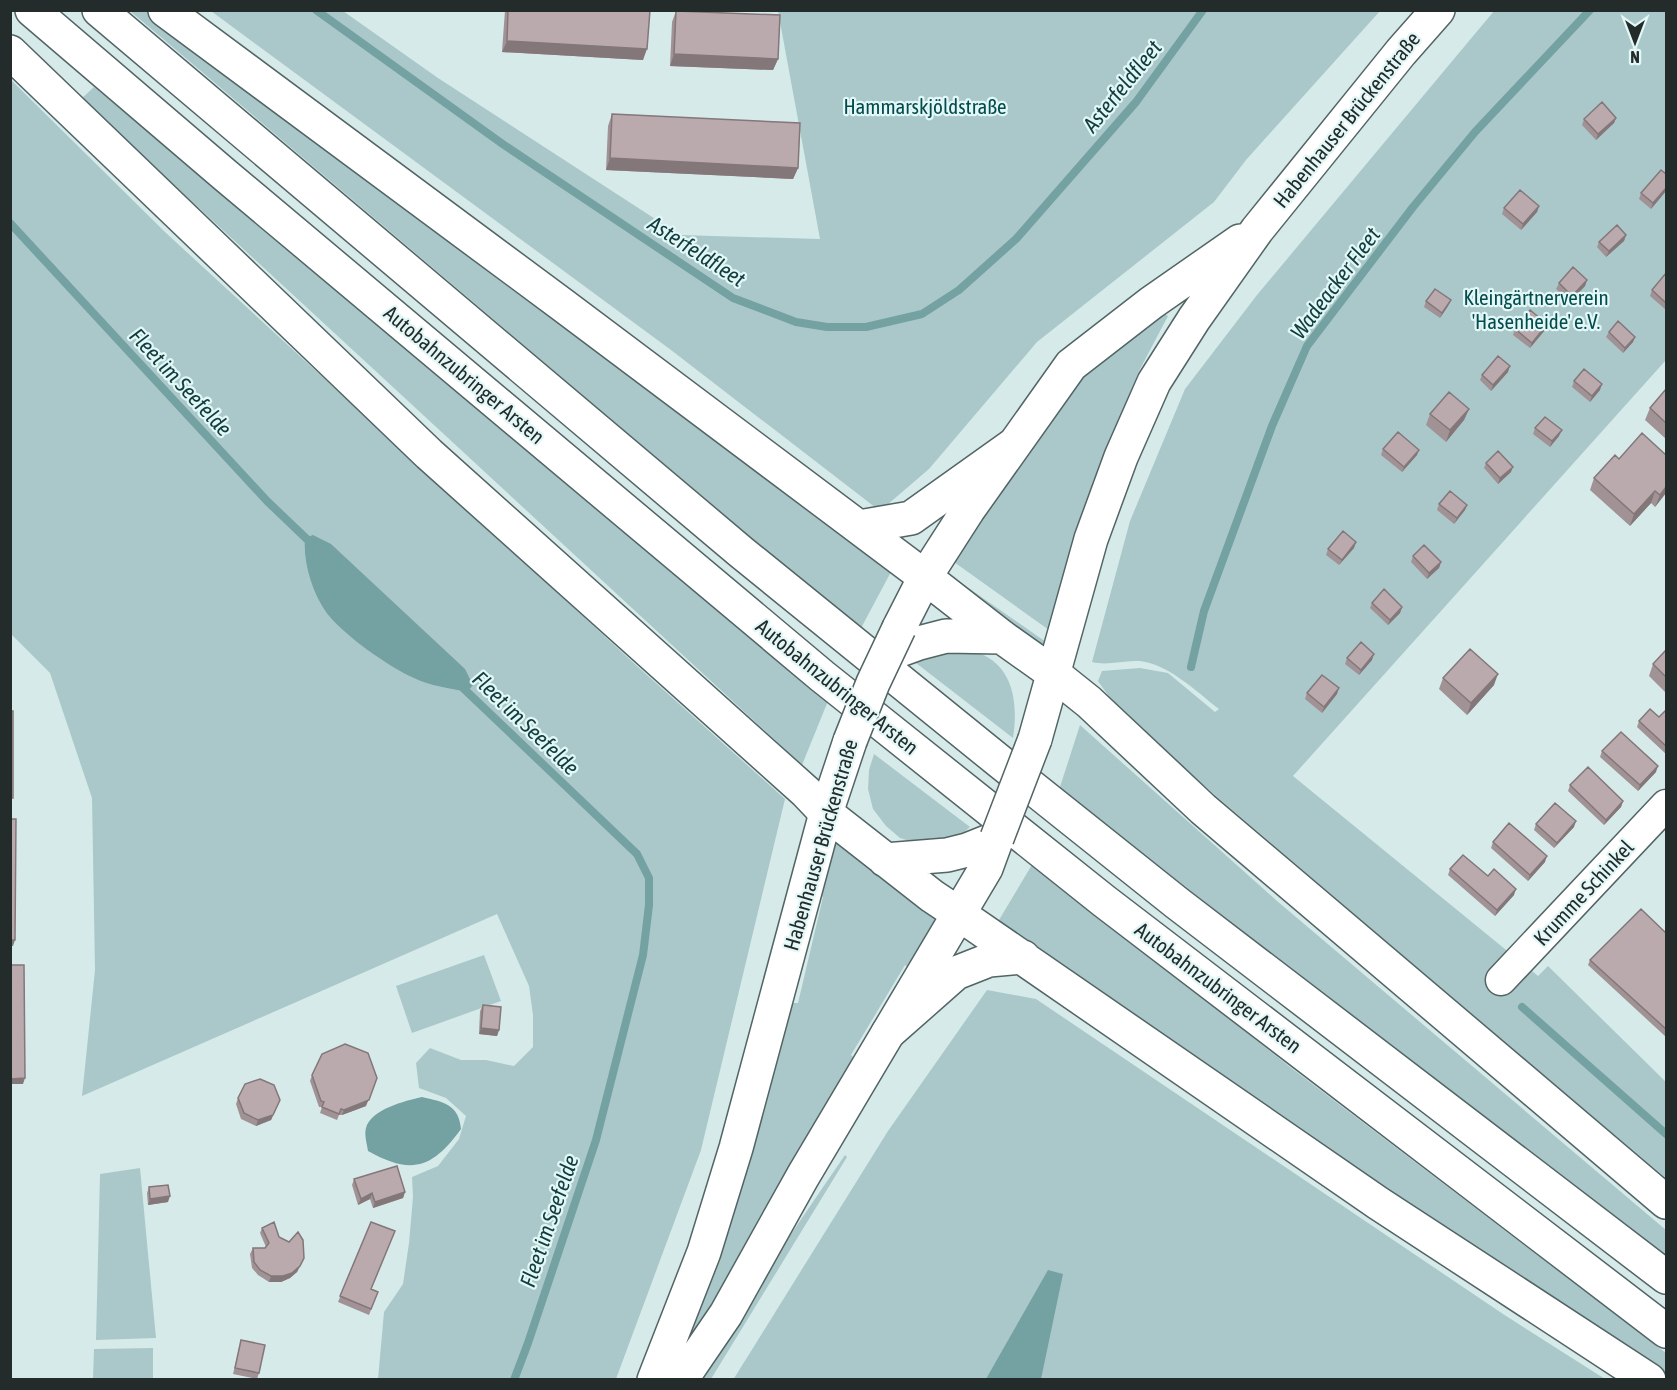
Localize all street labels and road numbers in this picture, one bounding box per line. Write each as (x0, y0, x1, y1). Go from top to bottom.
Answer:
street label: Habenhauser Brückenstraße (1268, 27, 1424, 212)
street label: Autobahnzubringer Arsten (380, 300, 550, 448)
street label: Autobahnzubringer Arsten (752, 613, 924, 759)
street label: Habenhauser Brückenstraße (778, 736, 862, 953)
street label: Krumme Schinkel (1528, 834, 1638, 950)
street label: Autobahnzubringer Arsten (1131, 917, 1306, 1058)

